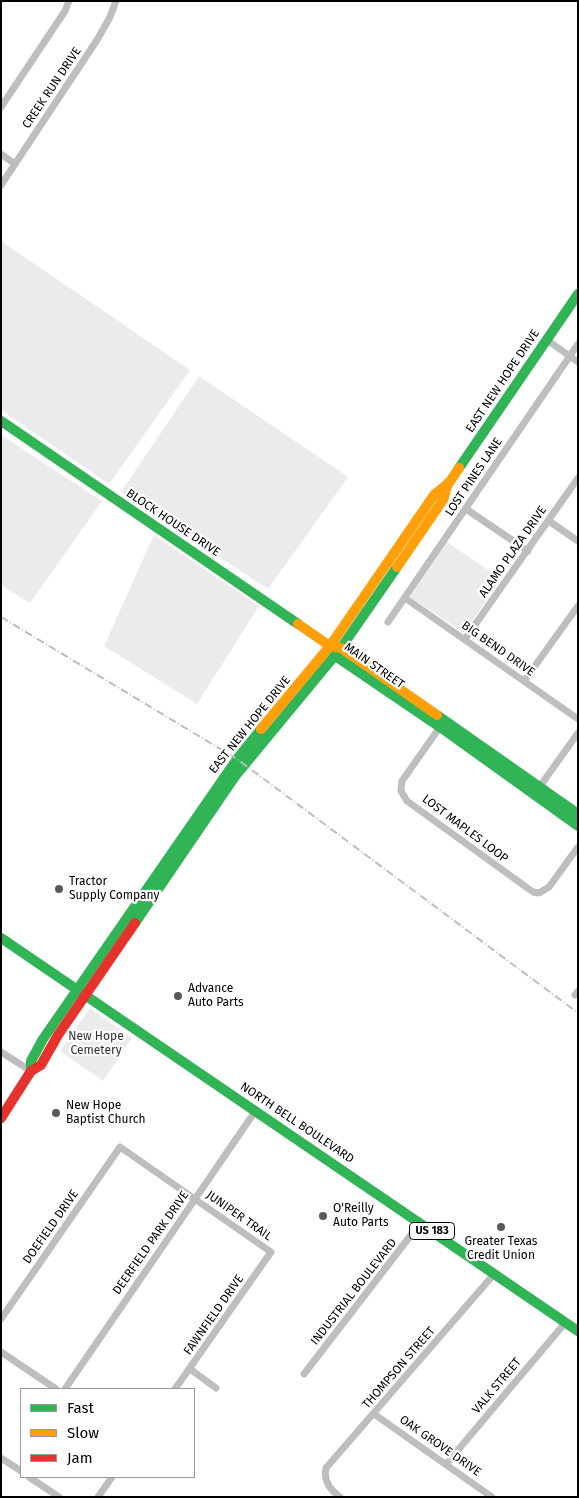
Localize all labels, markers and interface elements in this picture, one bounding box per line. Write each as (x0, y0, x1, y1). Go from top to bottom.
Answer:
street label: CREEK RUN DRIVE (19, 45, 85, 131)
street label: EAST NEW HOPE DRIVE (463, 327, 543, 435)
street label: LOST PINES LANE (442, 435, 506, 519)
street label: BLOCK HOUSE DRIVE (123, 486, 223, 560)
street label: ALAMO PLAZA DRIVE (476, 504, 550, 600)
street label: BIG BEND DRIVE (459, 618, 537, 680)
street label: MAIN STREET (341, 640, 407, 692)
street label: EAST NEW HOPE DRIVE (206, 673, 294, 777)
street label: LOST MAPLES LOOP (419, 792, 511, 866)
place label: Tractor Supply Company (69, 875, 159, 903)
marker: Tractor Supply Company (53, 883, 65, 895)
place label: Advance Auto Parts (188, 982, 244, 1010)
marker: Advance Auto Parts (172, 990, 184, 1002)
park label: New Hope Cemetery (68, 1030, 124, 1058)
street label: NORTH BELL BOULEVARD (237, 1080, 357, 1166)
place label: New Hope Baptist Church (66, 1099, 145, 1127)
marker: New Hope Baptist Church (50, 1107, 62, 1119)
street label: DOEFIELD DRIVE (20, 1187, 82, 1267)
street label: JUNIPER TRAIL (203, 1188, 275, 1244)
street label: DEERFIELD PARK DRIVE (110, 1189, 192, 1297)
place label: O'Reilly Auto Parts (333, 1202, 389, 1230)
marker: O'Reilly Auto Parts (317, 1210, 329, 1222)
marker: Greater Texas Credit Union (495, 1221, 507, 1233)
road number: US 183 (410, 1222, 454, 1240)
place label: Greater Texas Credit Union (465, 1235, 537, 1263)
street label: INDUSTRIAL BOULEVARD (308, 1236, 400, 1348)
street label: FAWNFIELD DRIVE (181, 1272, 247, 1358)
street label: THOMPSON STREET (360, 1324, 438, 1412)
street label: VALK STREET (470, 1355, 524, 1417)
legend (20, 1388, 195, 1478)
text: Fast (67, 1399, 94, 1417)
street label: OAK GROVE DRIVE (396, 1413, 484, 1479)
text: Slow (67, 1424, 99, 1442)
text: Jam (67, 1449, 93, 1467)

